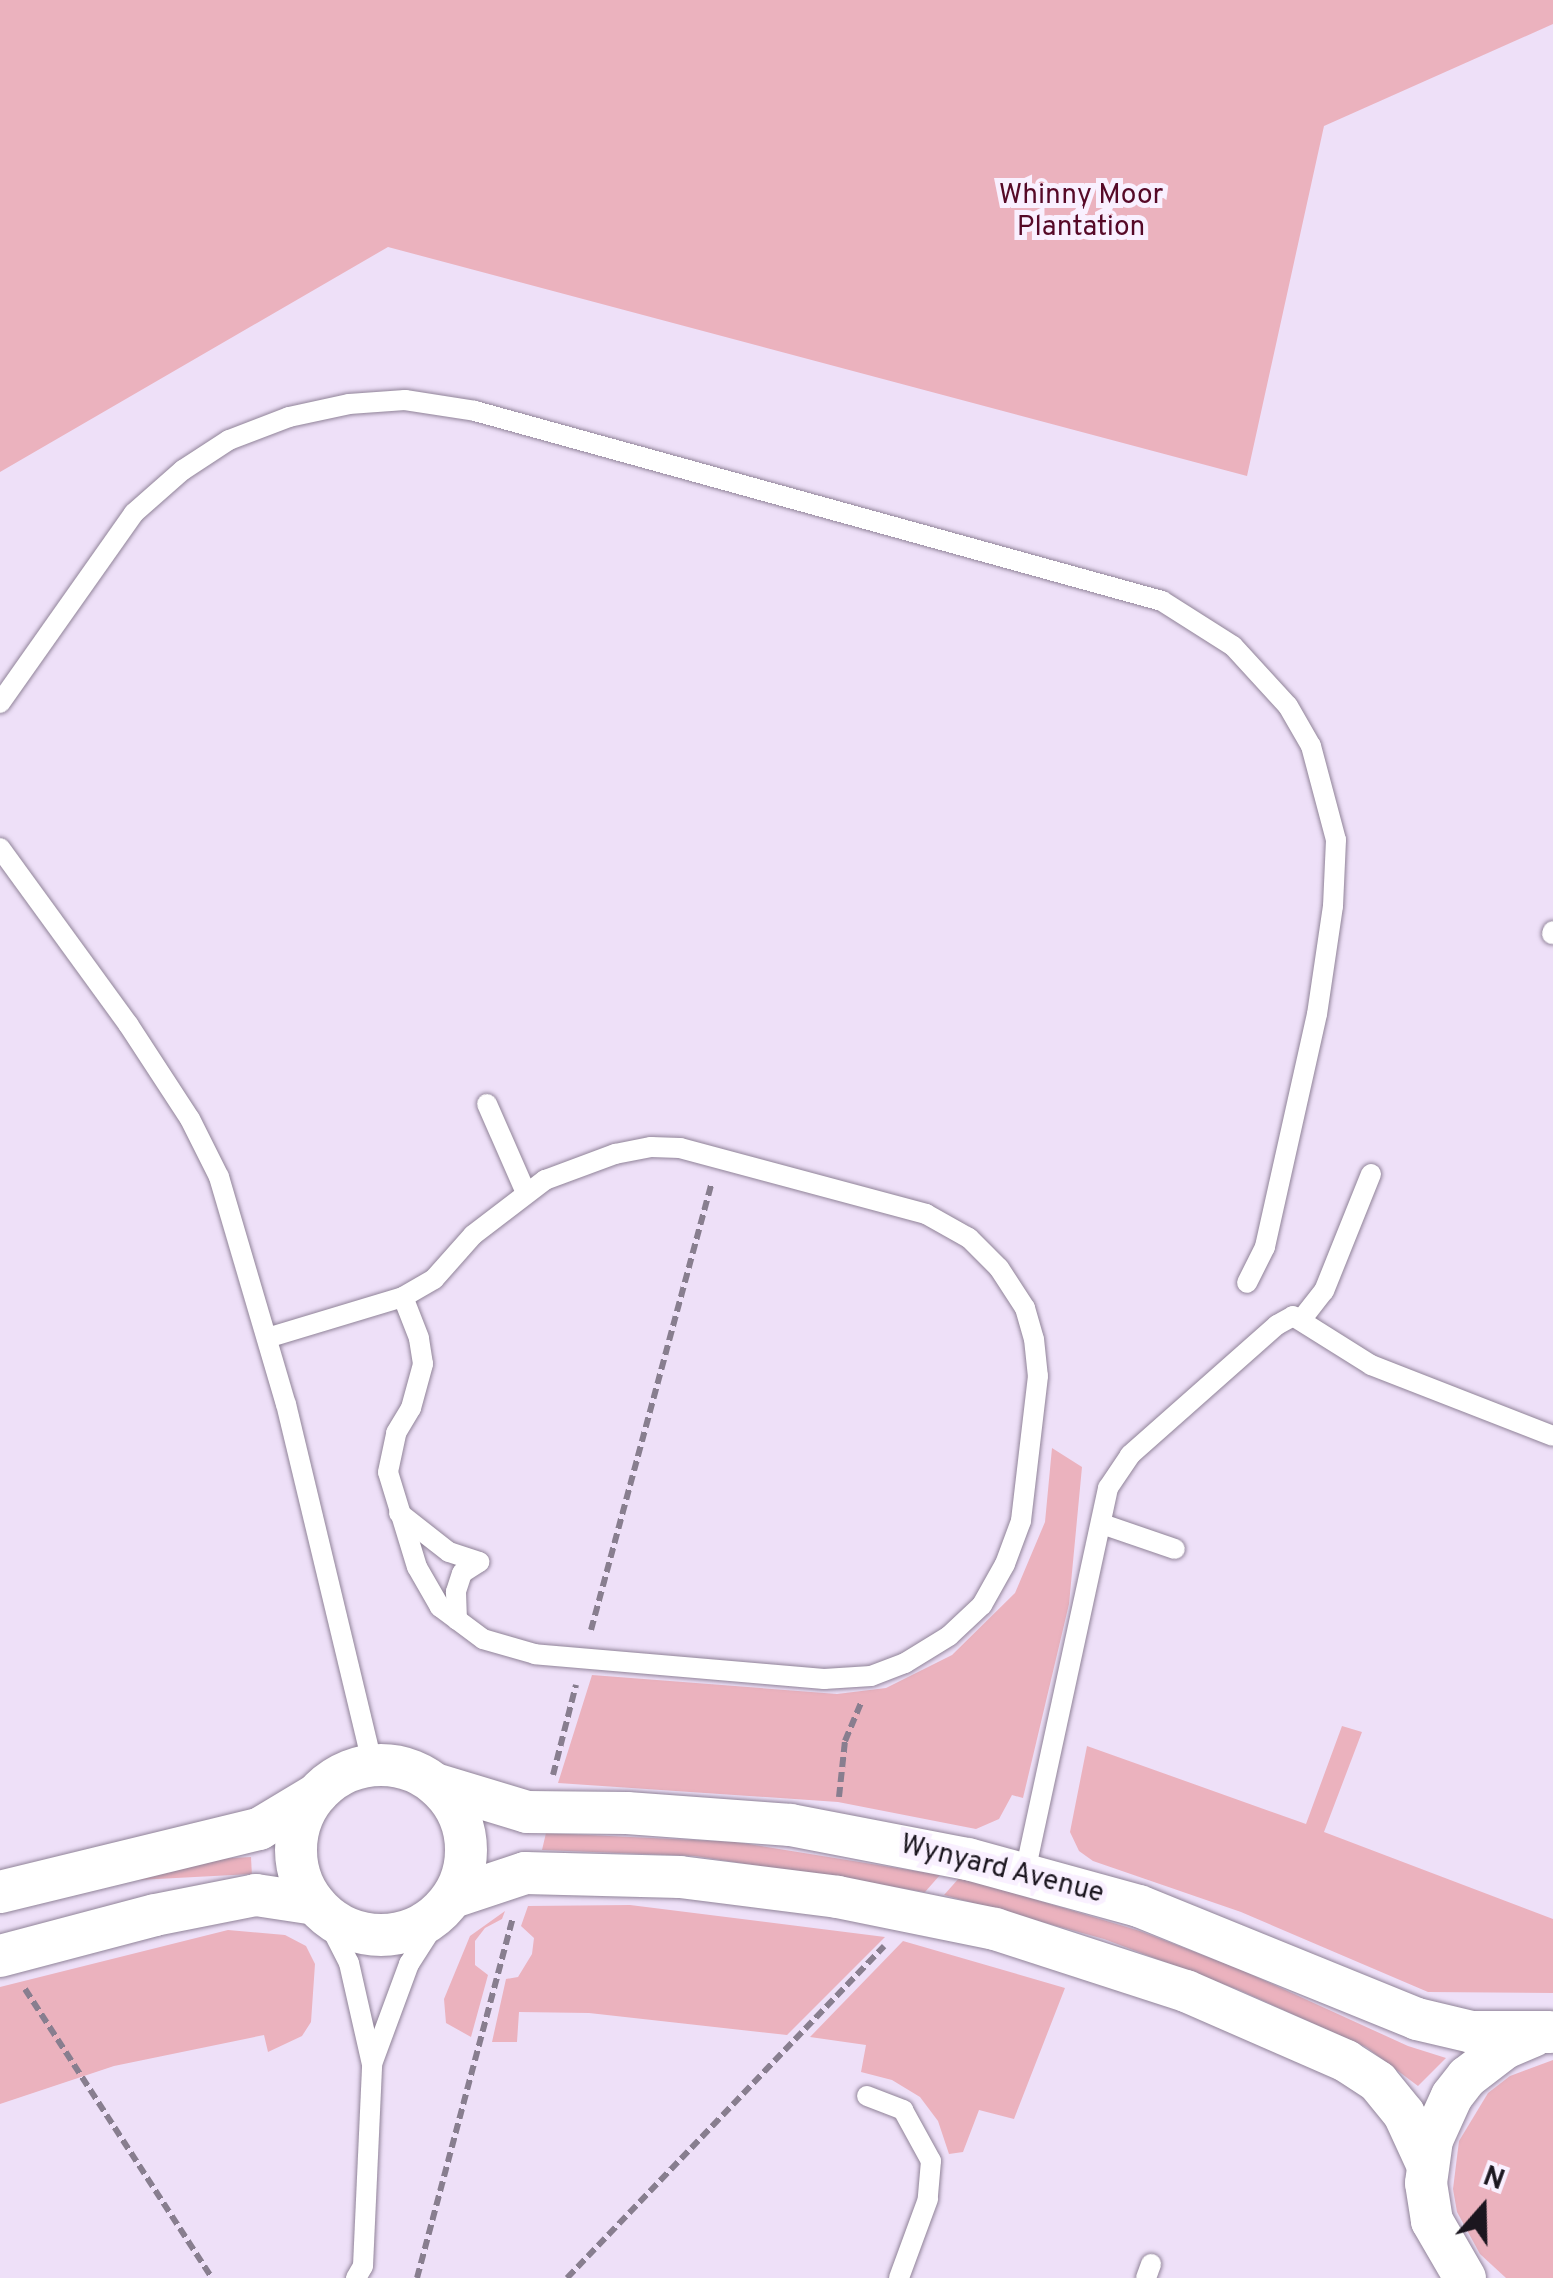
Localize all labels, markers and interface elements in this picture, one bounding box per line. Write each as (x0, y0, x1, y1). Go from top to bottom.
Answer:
park label: Whinny Moor Plantation (999, 179, 1163, 245)
street label: Wynyard Avenue (896, 1828, 1108, 1912)
north arrow (1433, 2158, 1533, 2258)
text: N (1478, 2159, 1509, 2200)

